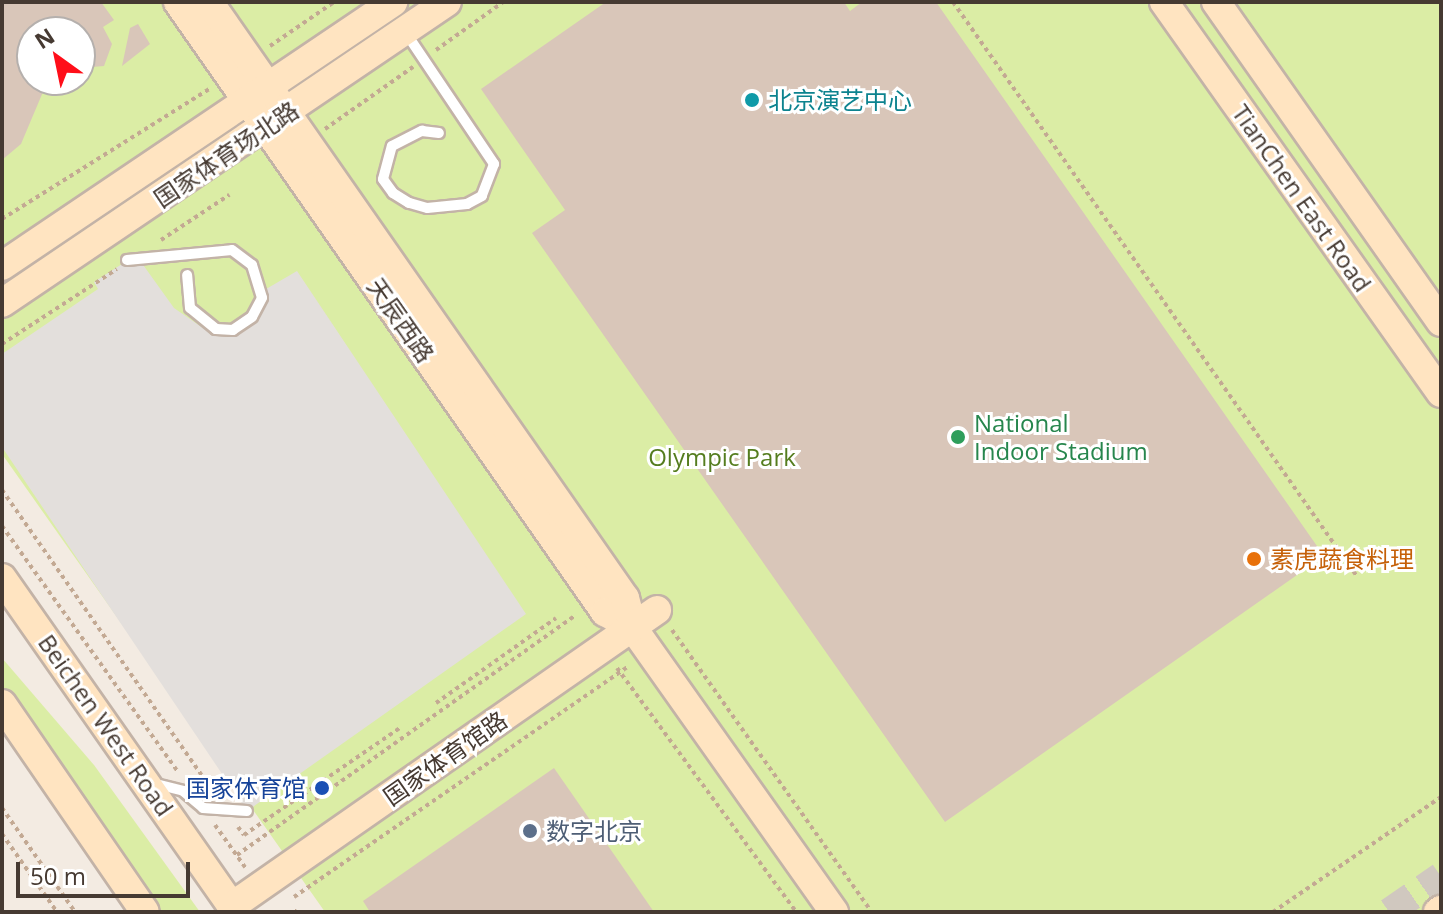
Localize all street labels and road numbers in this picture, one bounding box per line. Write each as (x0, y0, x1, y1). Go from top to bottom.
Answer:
street label: 国家体育场北路 (148, 95, 304, 213)
street label: TianChen East Road (1227, 99, 1377, 297)
street label: 天辰西路 (362, 272, 440, 368)
street label: Beichen West Road (33, 629, 179, 821)
street label: 国家体育馆路 (378, 705, 512, 811)

